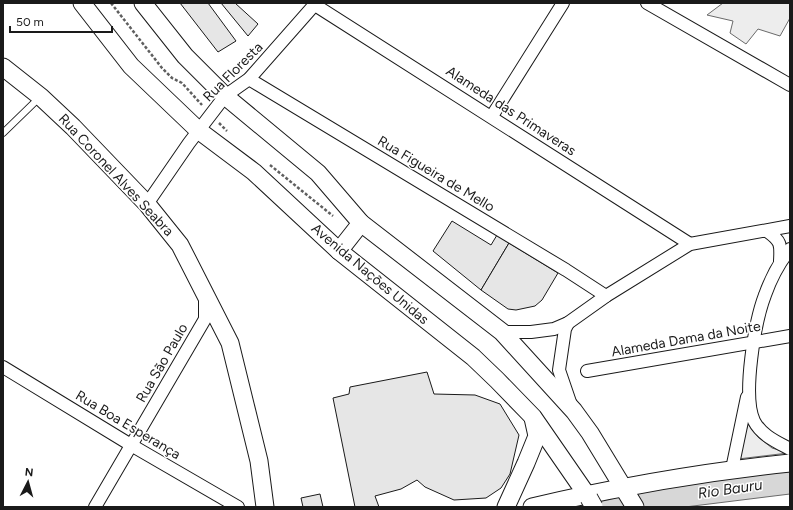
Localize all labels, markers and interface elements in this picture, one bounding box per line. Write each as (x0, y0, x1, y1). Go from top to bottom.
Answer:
scale bar (10, 8, 112, 34)
text: 50 m (16, 15, 44, 29)
street label: Rua Floresta (200, 39, 266, 105)
street label: Alameda das Primaveras (443, 63, 579, 159)
street label: Rua Coronel Alves Seabra (55, 110, 177, 240)
street label: Rua Figueira de Mello (374, 132, 498, 216)
street label: Avenida Nações Unidas (308, 220, 432, 328)
street label: Alameda Dama da Noite (610, 317, 762, 361)
street label: Rua São Paulo (132, 320, 192, 406)
street label: Rua Boa Esperança (72, 387, 184, 463)
north arrow (8, 462, 48, 502)
text: N (24, 466, 34, 479)
water label: Rio Bauru (697, 476, 763, 502)

